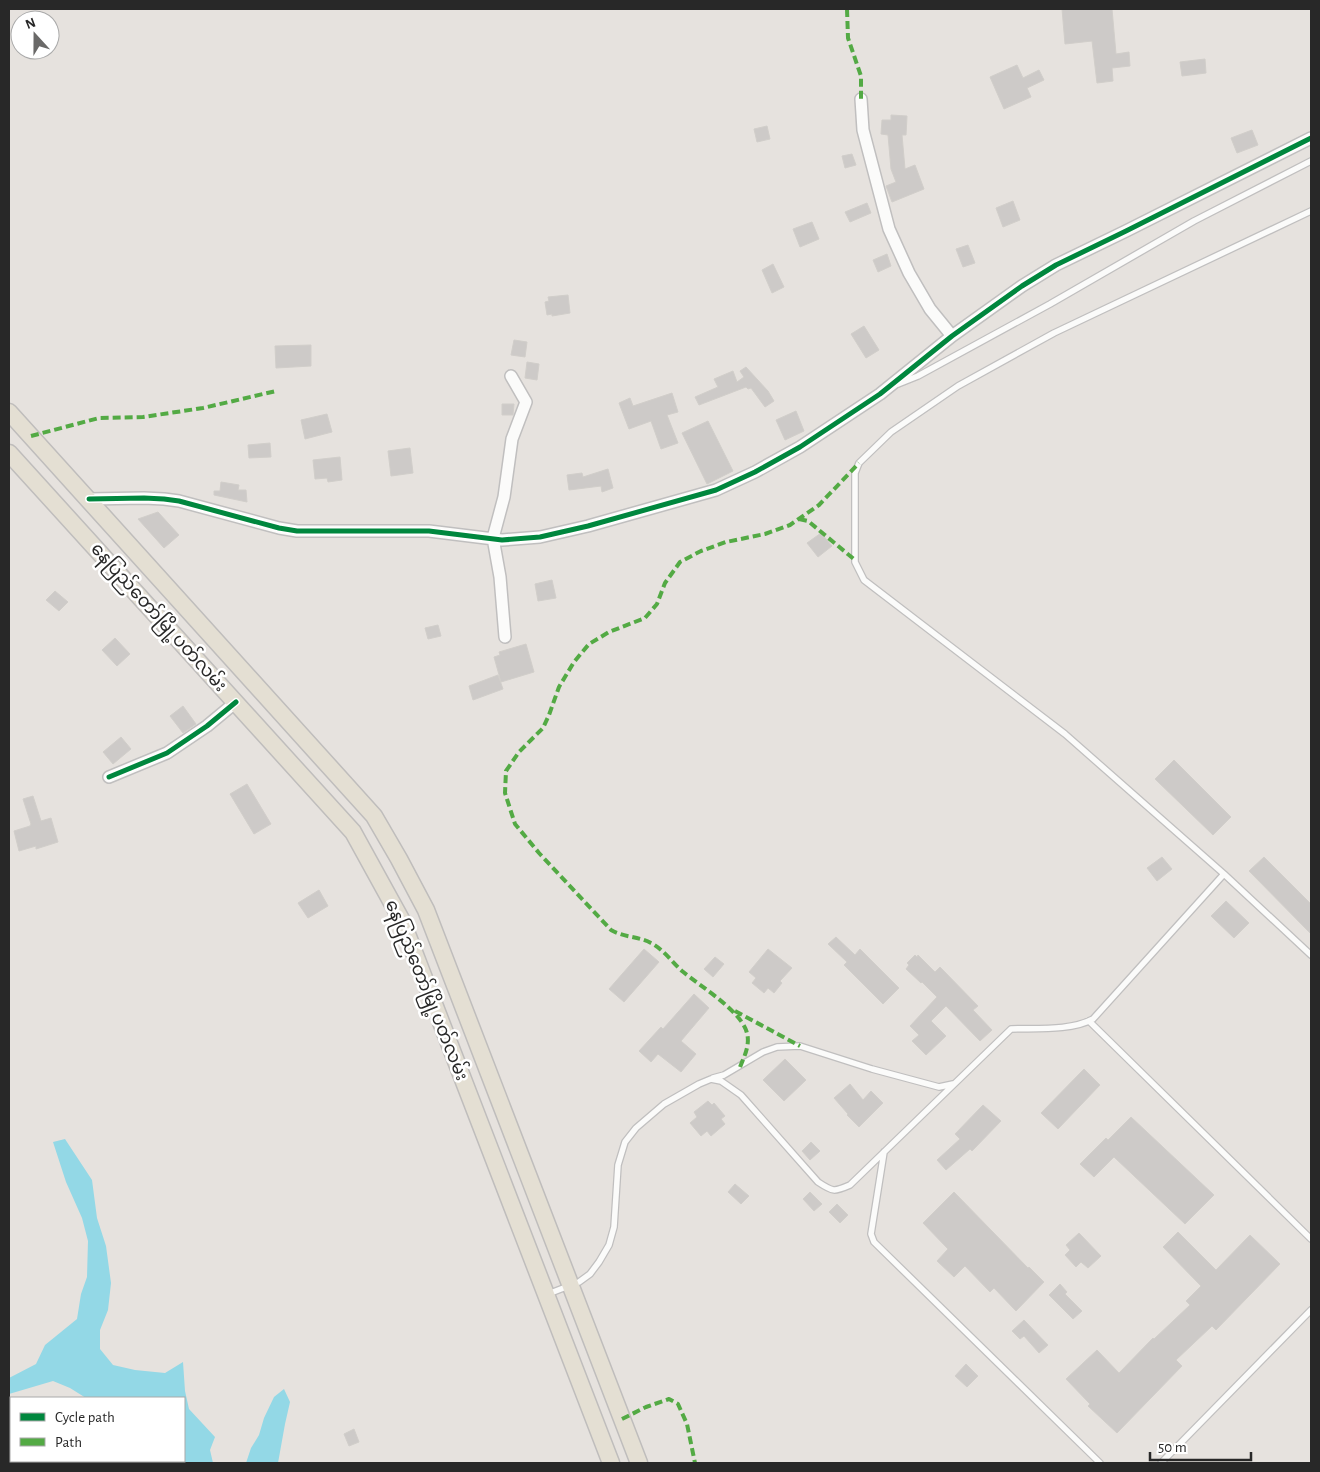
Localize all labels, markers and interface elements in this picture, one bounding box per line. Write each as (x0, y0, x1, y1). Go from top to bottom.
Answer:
north arrow (10, 10, 60, 60)
text: N (24, 16, 38, 32)
street label: နေပြည်တော်မြို့ပတ်လမ်း (83, 536, 234, 699)
street label: နေပြည်တော်မြို့ပတ်လမ်း (377, 895, 476, 1085)
legend (10, 1397, 185, 1462)
text: Cycle path (55, 1410, 115, 1425)
scale bar (1150, 1430, 1251, 1462)
text: Path (55, 1435, 82, 1450)
text: 50 m (1158, 1440, 1187, 1455)

